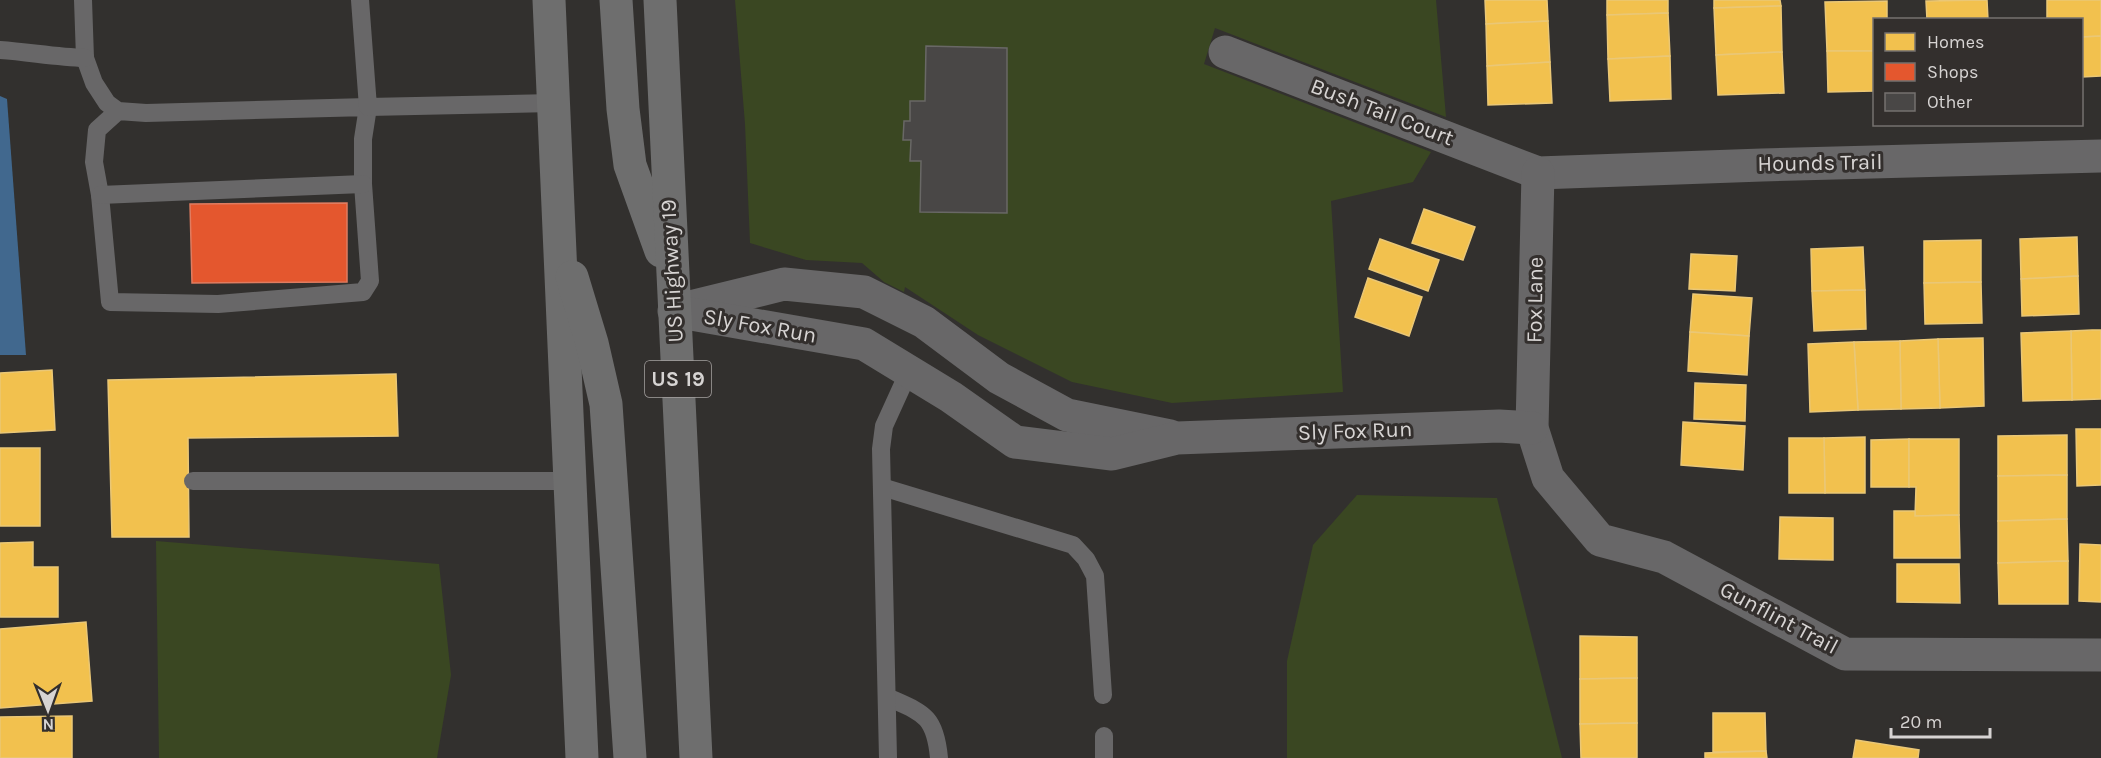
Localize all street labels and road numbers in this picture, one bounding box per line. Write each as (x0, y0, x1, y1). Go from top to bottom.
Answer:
street label: Bush Tail Court (1307, 73, 1457, 151)
street label: Hounds Trail (1757, 149, 1883, 177)
street label: US Highway 19 (655, 199, 689, 343)
street label: Fox Lane (1521, 257, 1549, 343)
street label: Sly Fox Run (701, 303, 819, 349)
road number: US 19 (645, 361, 711, 397)
street label: Sly Fox Run (1297, 416, 1413, 446)
street label: Gunflint Trail (1716, 576, 1842, 660)

